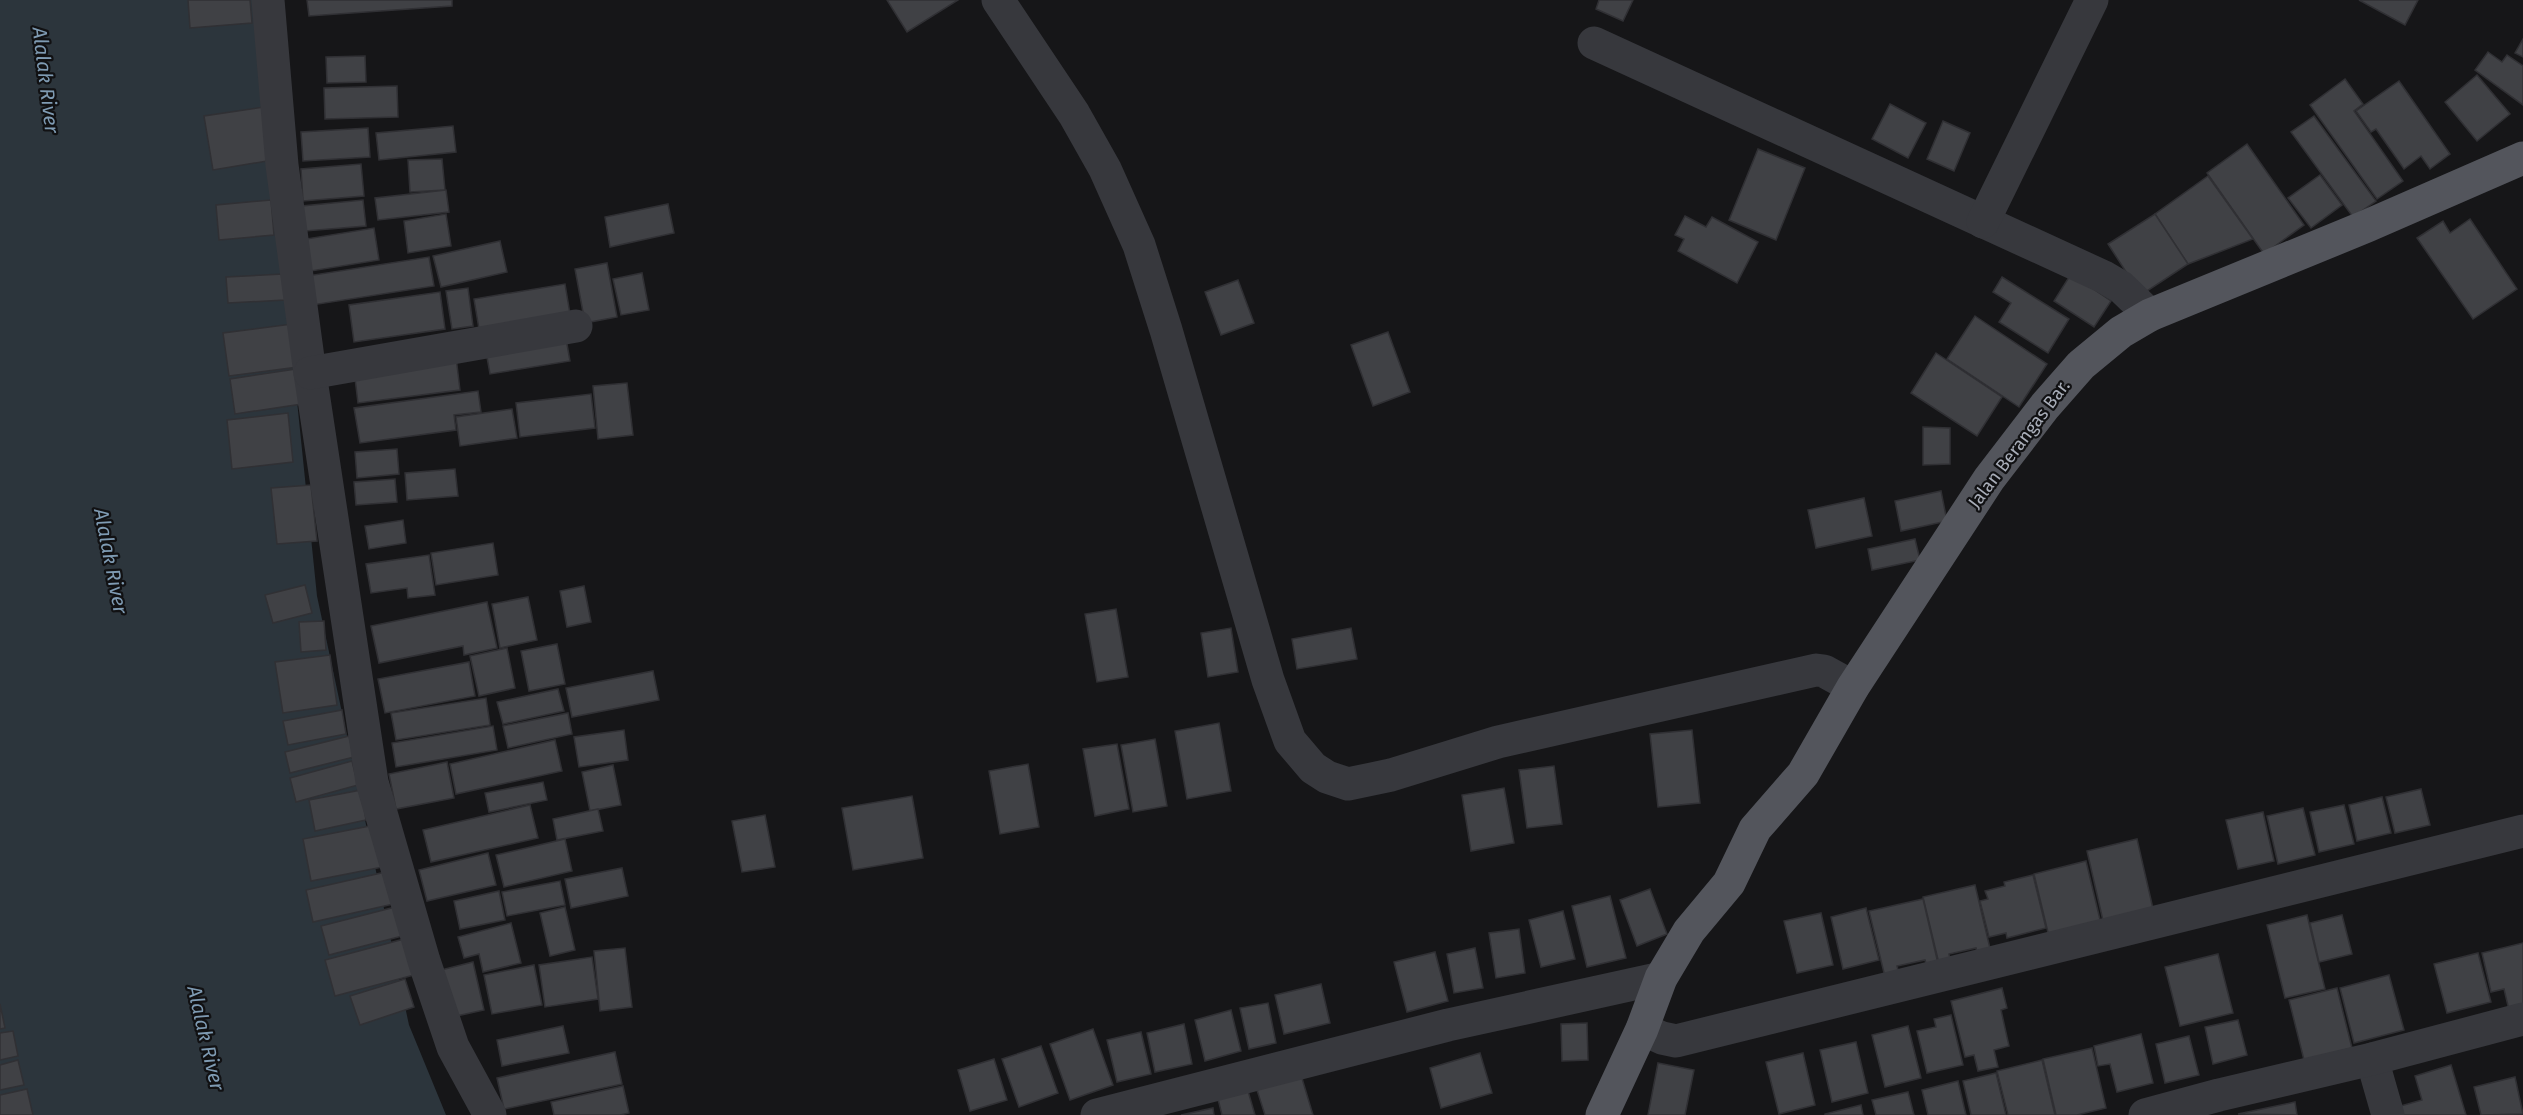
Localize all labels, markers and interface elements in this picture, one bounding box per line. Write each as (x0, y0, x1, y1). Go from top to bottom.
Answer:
water label: Alalak River (27, 25, 65, 136)
street label: Jalan Berangas Bar. (1964, 375, 2074, 513)
water label: Alalak River (89, 505, 133, 617)
water label: Alalak River (182, 982, 230, 1094)

